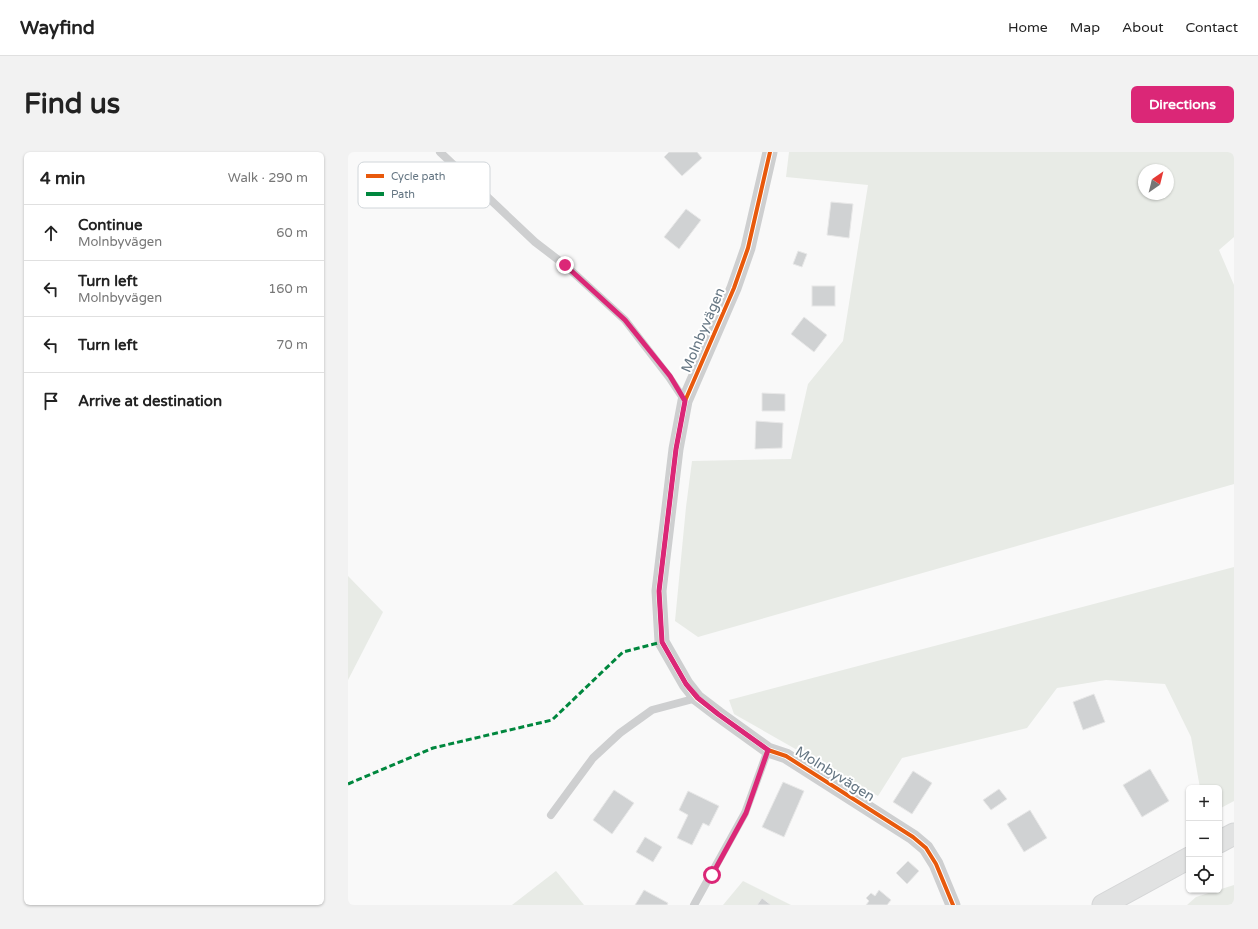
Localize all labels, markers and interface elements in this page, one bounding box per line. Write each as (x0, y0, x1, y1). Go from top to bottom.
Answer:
text: Wayfind (20, 17, 95, 39)
text: Home (1008, 19, 1048, 36)
text: Map (1070, 19, 1100, 36)
text: About (1122, 19, 1164, 36)
text: Contact (1186, 19, 1238, 36)
button: Directions (1131, 86, 1234, 123)
text: Find us (24, 87, 120, 121)
legend (358, 162, 490, 208)
north arrow (1138, 164, 1174, 200)
text: 4 min (40, 168, 85, 189)
text: Walk · 290 m (228, 170, 308, 186)
text: Cycle path (391, 170, 446, 183)
text: Path (391, 188, 415, 201)
text: Continue (78, 216, 142, 234)
icon: ahead (40, 222, 62, 244)
text: 60 m (276, 225, 308, 241)
text: Molnbyvägen (78, 234, 162, 250)
route end (556, 256, 574, 274)
text: Turn left (78, 272, 138, 290)
icon: left (40, 278, 62, 300)
text: 160 m (268, 281, 308, 297)
street label: Molnbyvägen (677, 285, 729, 375)
text: Molnbyvägen (78, 290, 162, 306)
icon: left (40, 334, 62, 356)
text: Turn left (78, 336, 138, 354)
text: 70 m (276, 337, 308, 353)
icon: arrive (40, 390, 62, 412)
text: Arrive at destination (78, 392, 222, 410)
street label: Molnbyvägen (792, 743, 878, 805)
map controls (1186, 785, 1222, 893)
button: + (1186, 785, 1222, 821)
button: − (1186, 821, 1222, 857)
button: locate (1186, 857, 1222, 893)
route start (703, 866, 721, 884)

